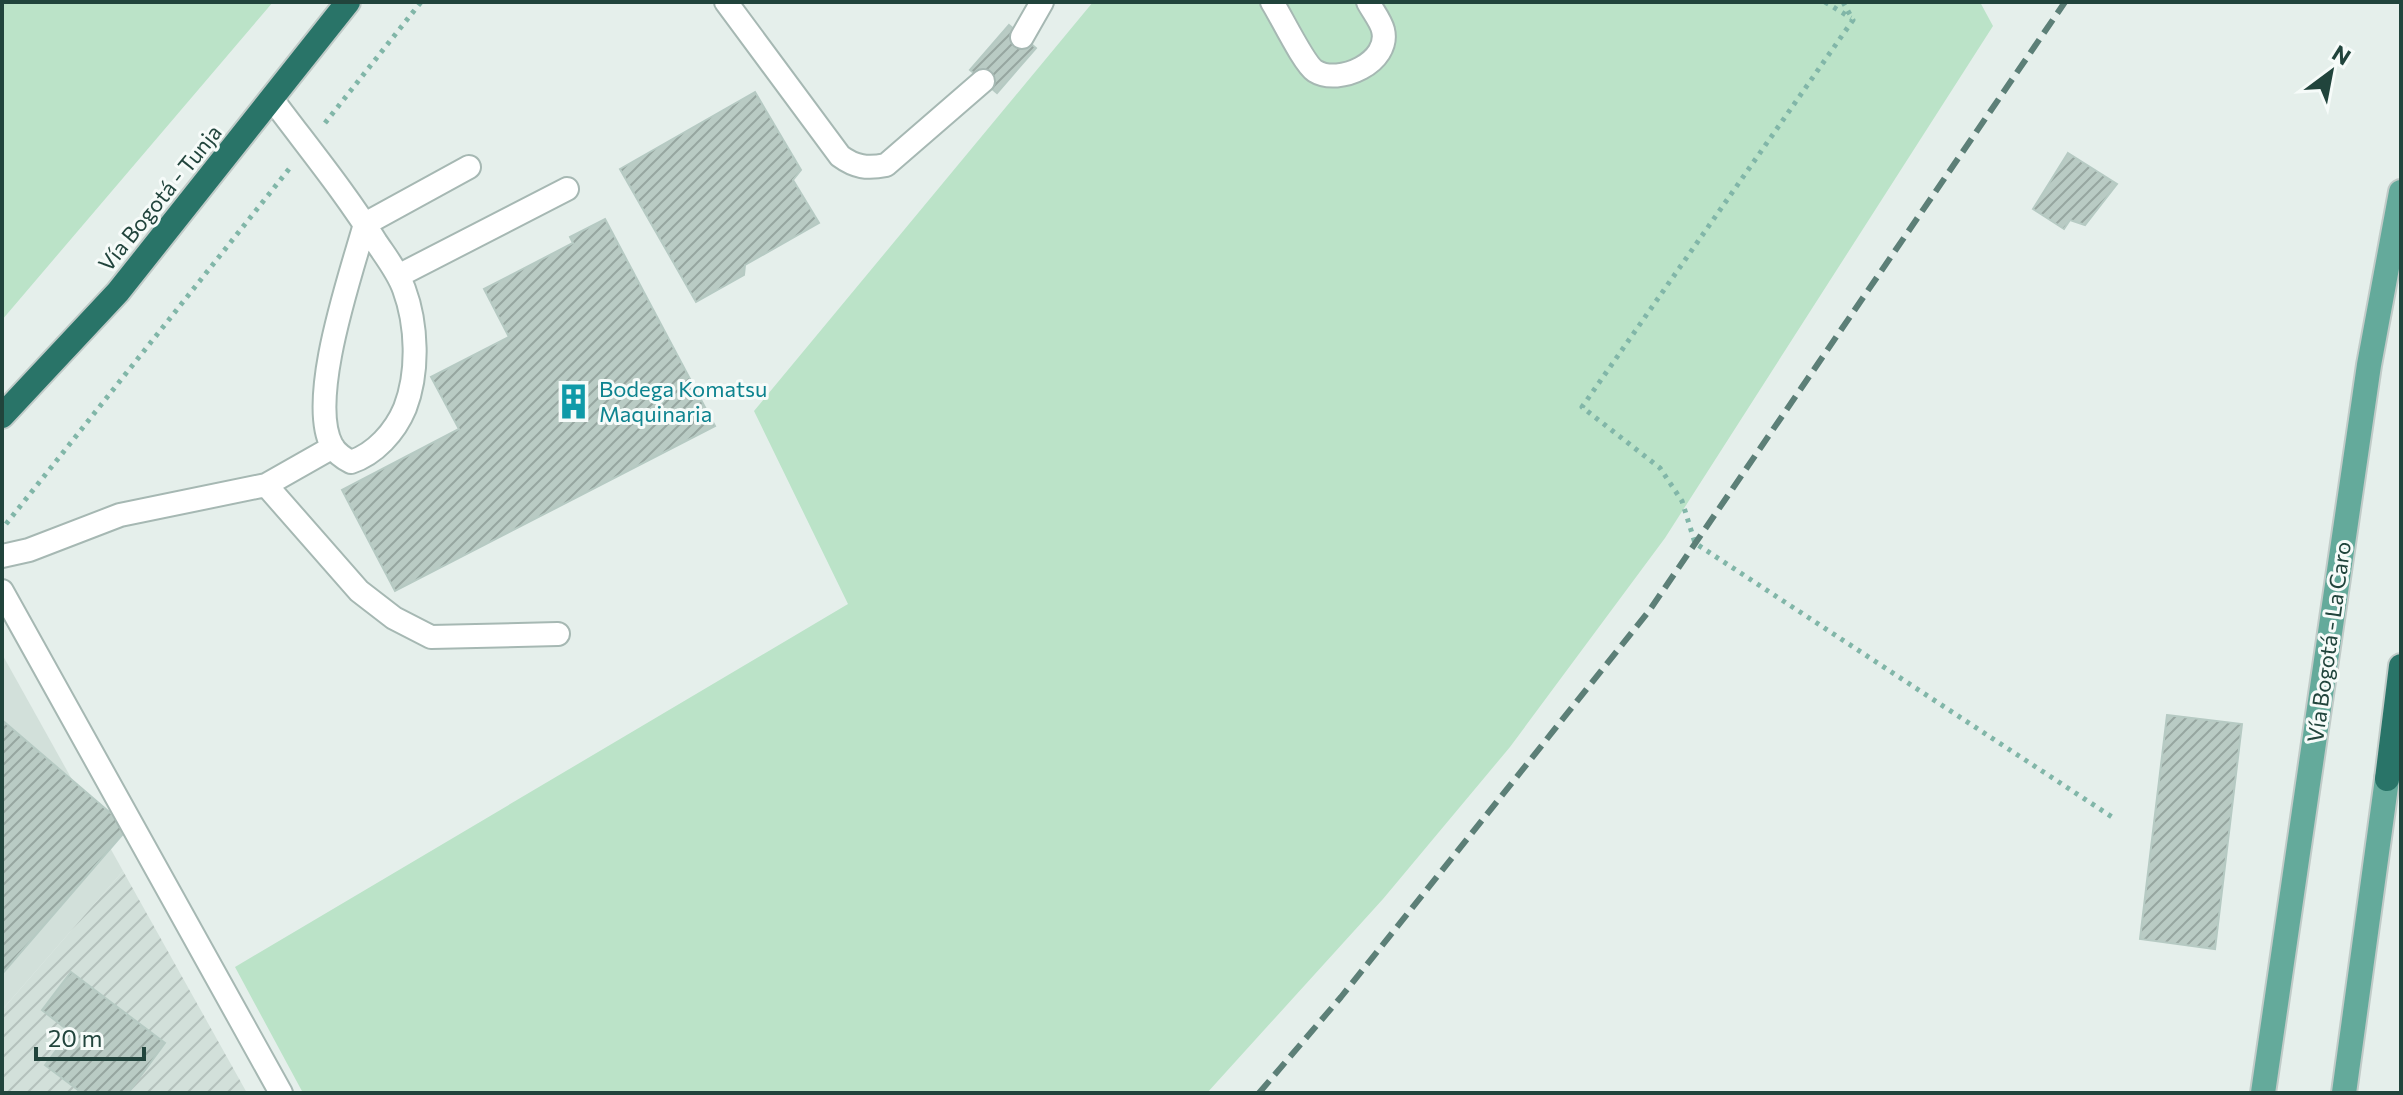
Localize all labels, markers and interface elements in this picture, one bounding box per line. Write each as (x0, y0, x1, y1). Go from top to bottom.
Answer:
north arrow (2291, 32, 2371, 112)
text: N (2328, 39, 2356, 70)
street label: Vía Bogotá - Tunja (92, 119, 227, 276)
place label: Bodega Komatsu Maquinaria (599, 375, 767, 427)
building icon: Bodega Komatsu Maquinaria (554, 383, 592, 421)
street label: Vía Bogotá - La Caro (2301, 540, 2356, 744)
scale bar (36, 1011, 144, 1061)
text: 20 m (48, 1023, 102, 1052)

